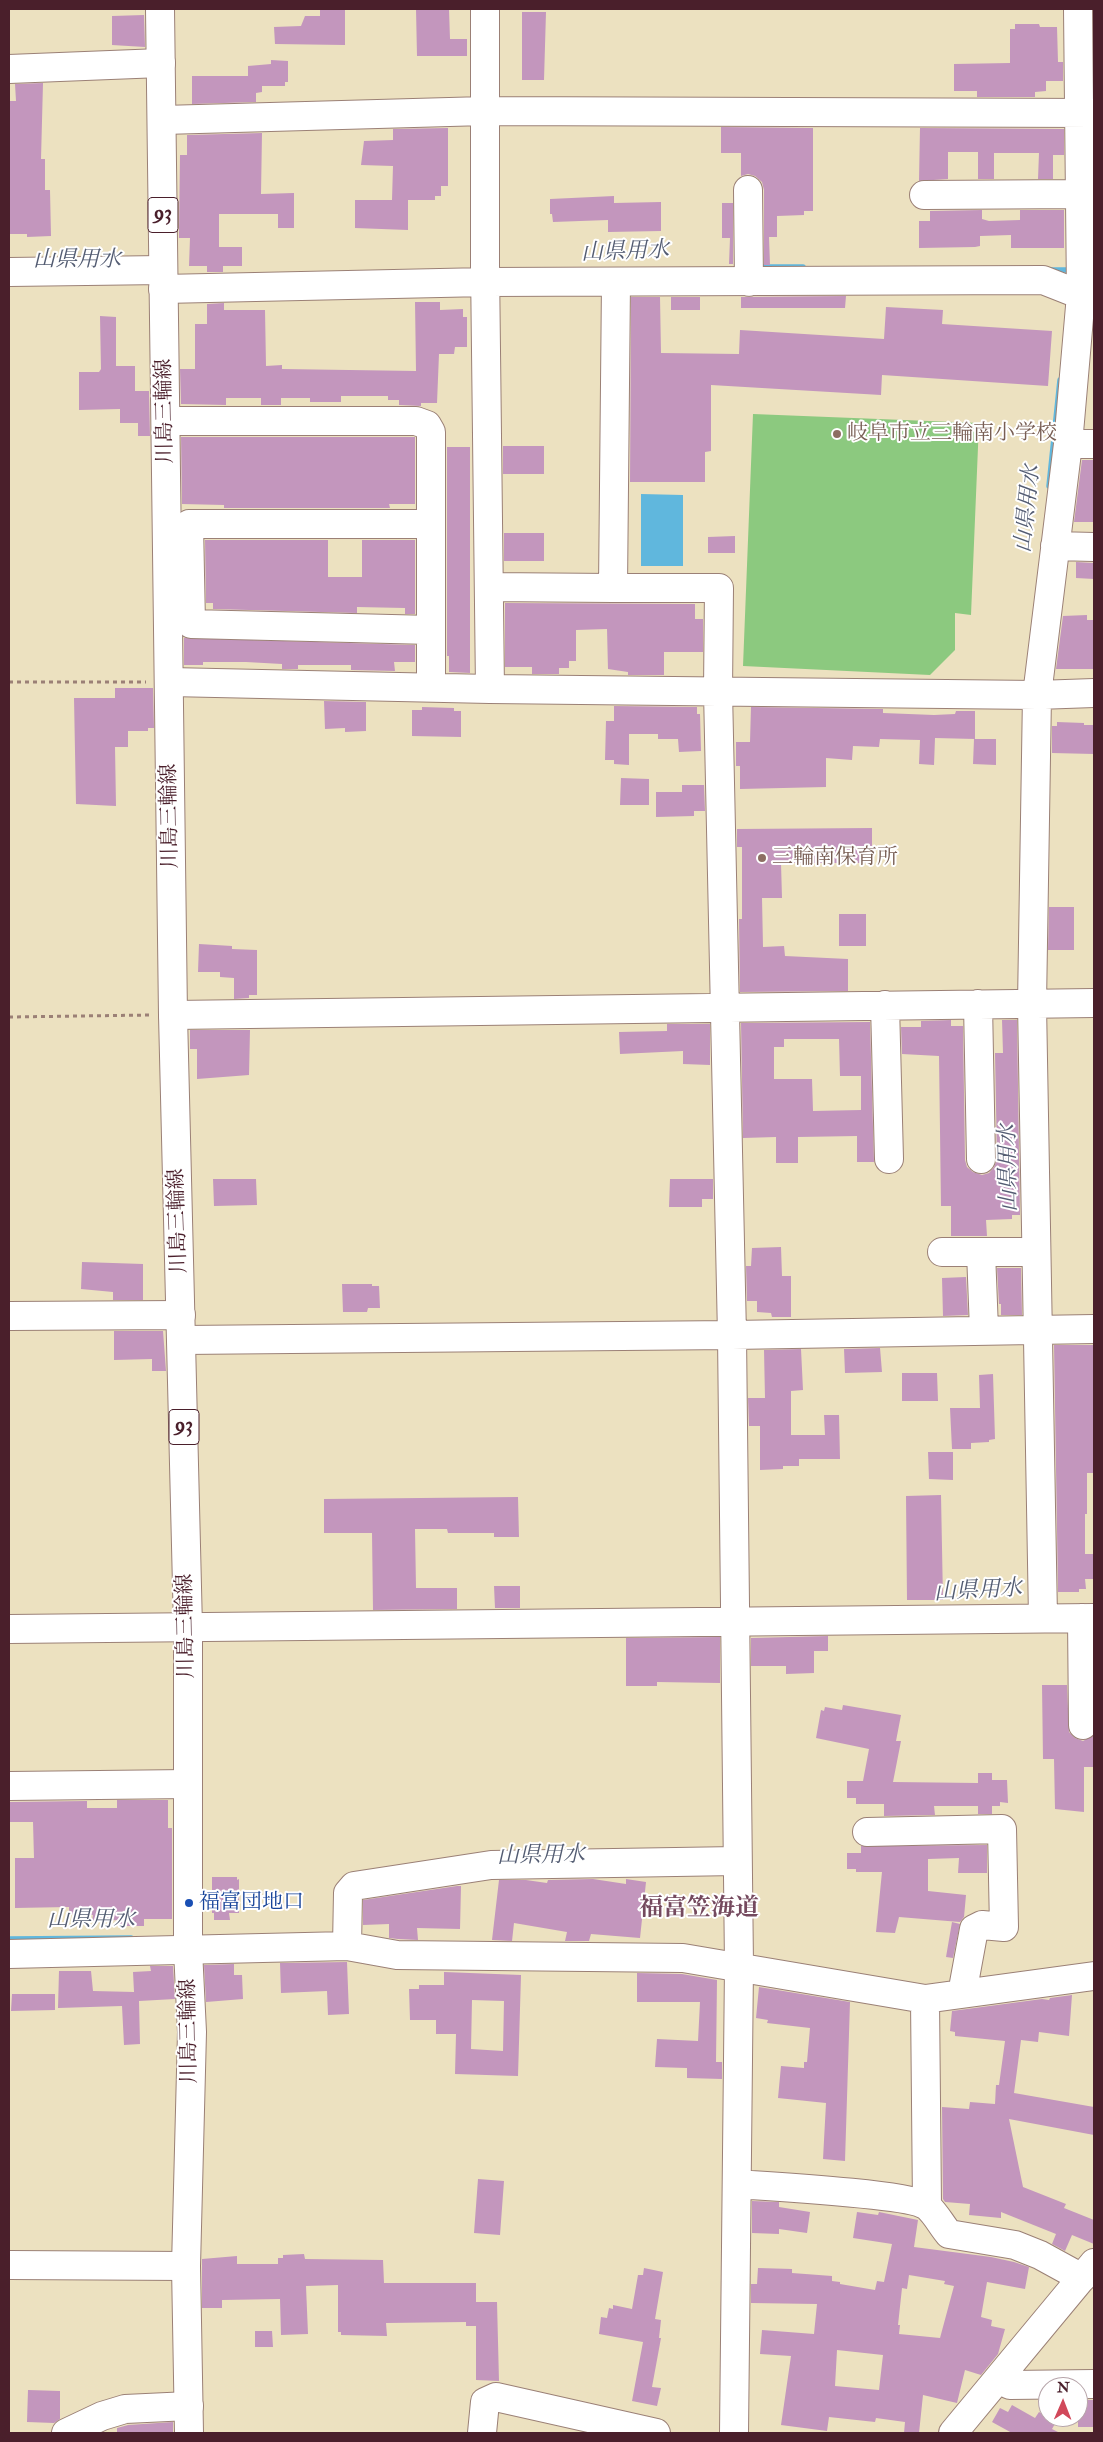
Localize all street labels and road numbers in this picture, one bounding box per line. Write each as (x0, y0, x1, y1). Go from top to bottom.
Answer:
road number: 93 (148, 198, 178, 232)
street label: 川島三輪線 (152, 358, 180, 464)
street label: 川島三輪線 (157, 763, 185, 869)
street label: 川島三輪線 (165, 1168, 193, 1274)
road number: 93 (169, 1410, 199, 1444)
street label: 川島三輪線 (173, 1573, 201, 1679)
street label: 川島三輪線 (176, 1978, 204, 2084)

